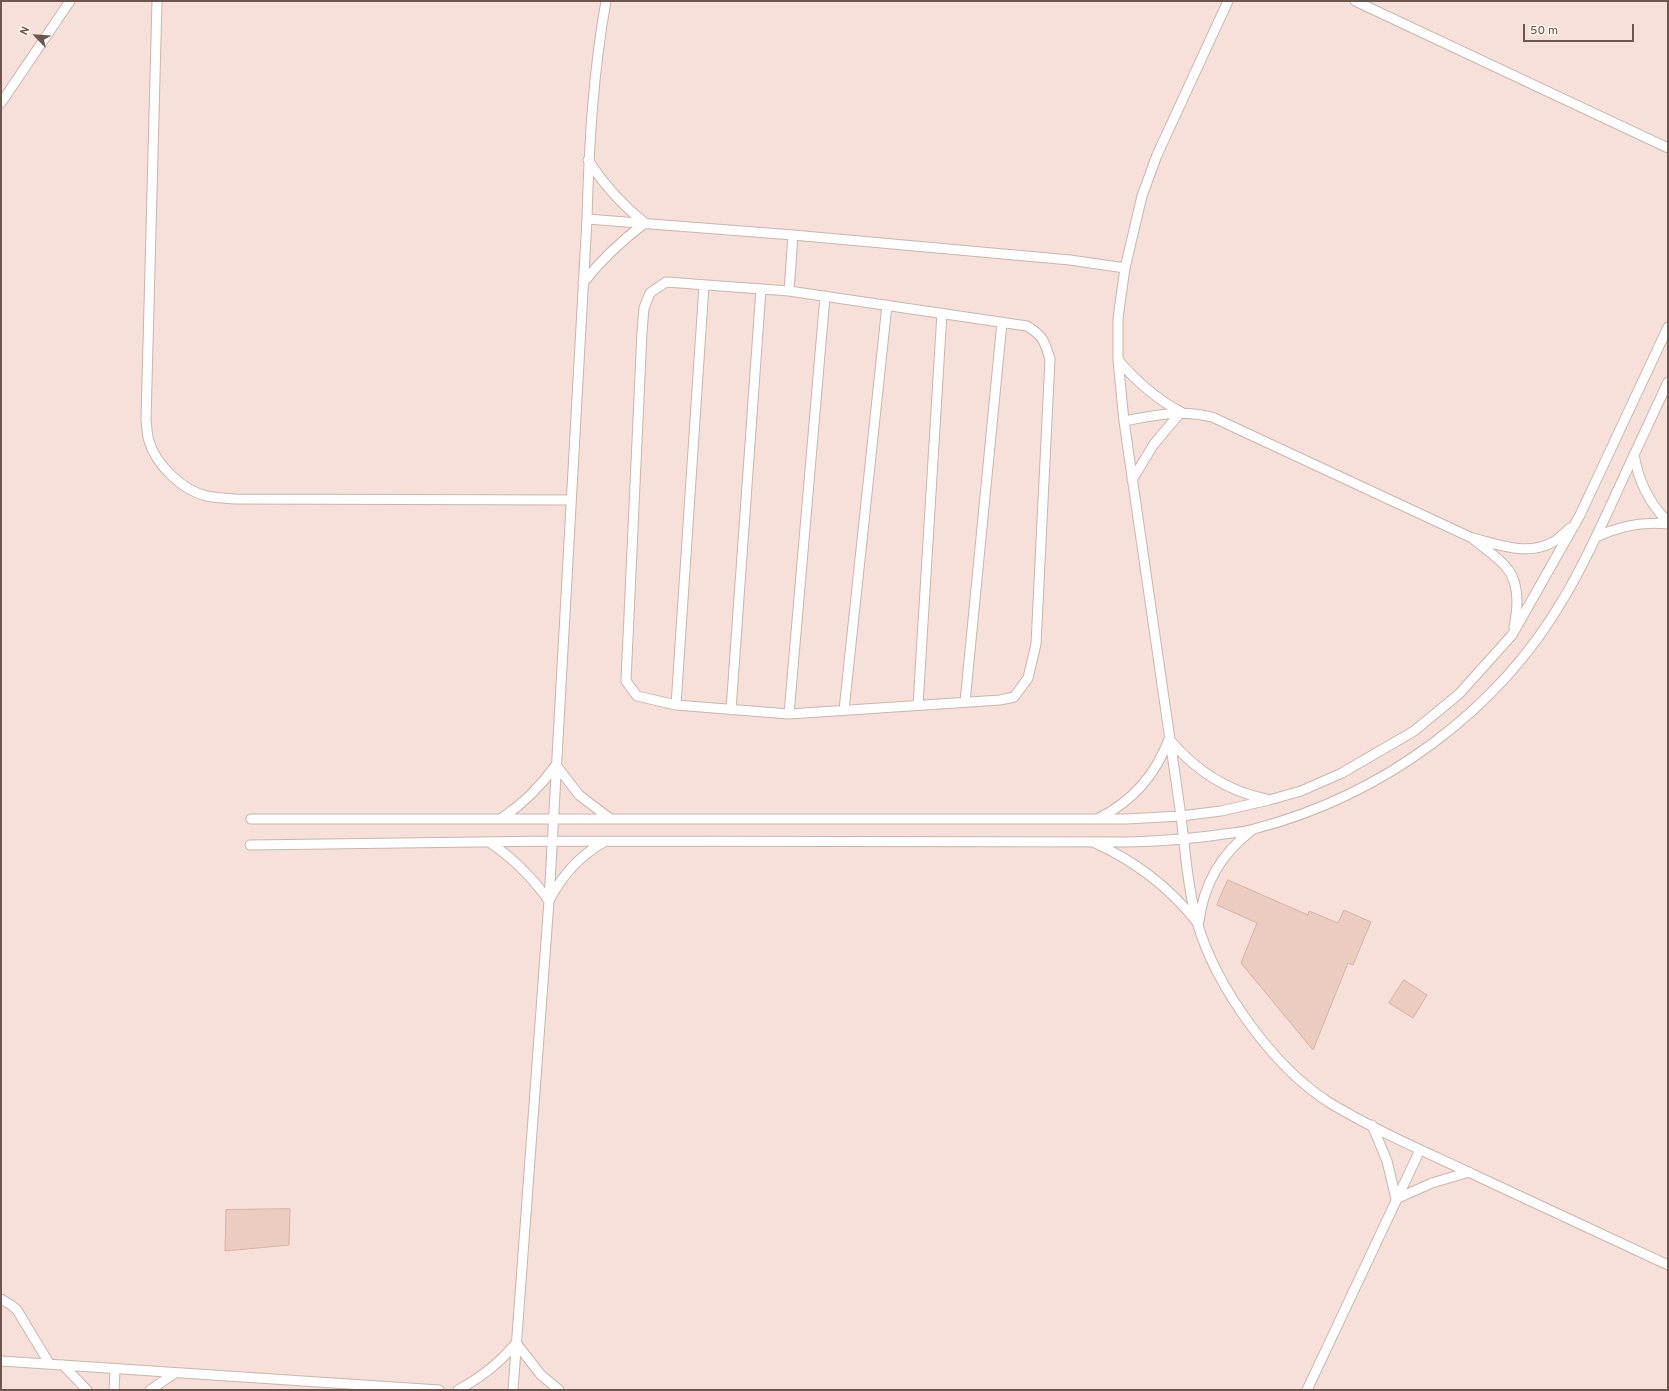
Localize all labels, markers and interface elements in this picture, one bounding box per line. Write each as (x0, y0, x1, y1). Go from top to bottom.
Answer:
north arrow (16, 16, 56, 56)
scale bar (1525, 16, 1636, 42)
text: 50 m (1530, 23, 1558, 39)
text: N (17, 24, 33, 37)

